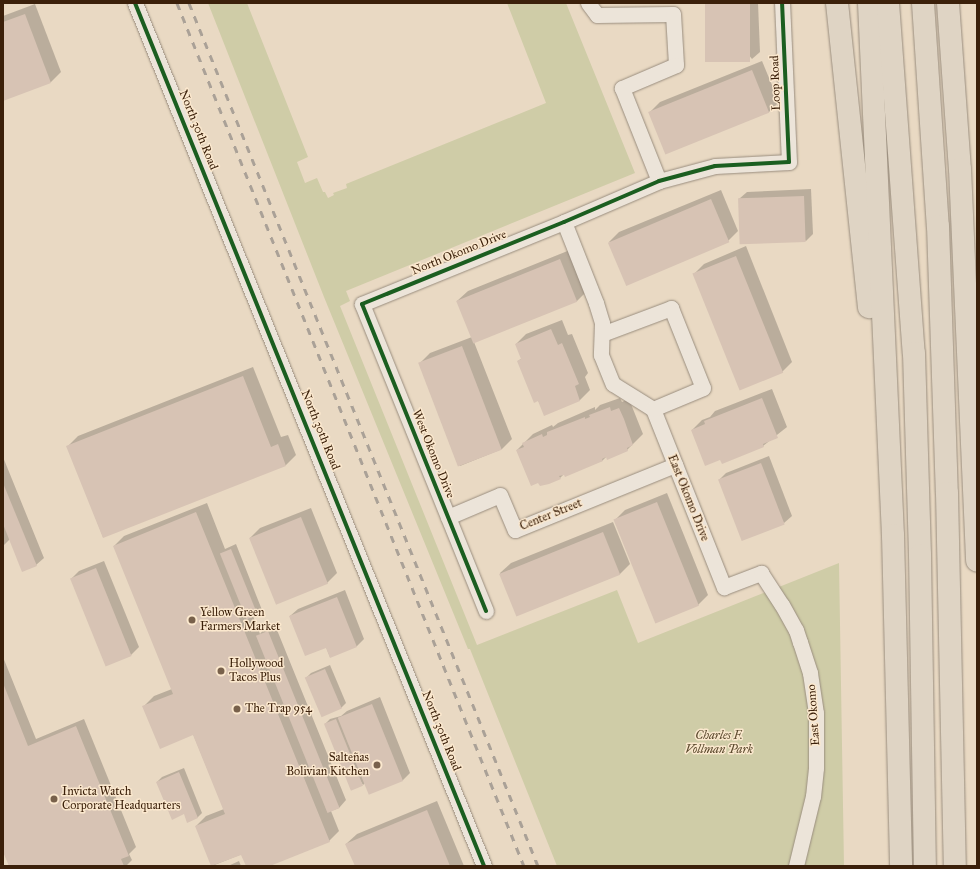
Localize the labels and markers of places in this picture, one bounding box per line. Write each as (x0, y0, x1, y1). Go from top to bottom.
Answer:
place label: Yellow Green Farmers Market (200, 606, 280, 634)
marker: Yellow Green Farmers Market (187, 615, 197, 625)
place label: Hollywood Tacos Plus (229, 657, 283, 685)
marker: Hollywood Tacos Plus (216, 666, 226, 676)
place label: The Trap 954 (245, 702, 312, 716)
marker: The Trap 954 (232, 704, 242, 714)
place label: Salteñas Bolivian Kitchen (286, 751, 369, 779)
marker: Salteñas Bolivian Kitchen (372, 760, 382, 770)
place label: Invicta Watch Corporate Headquarters (62, 785, 180, 813)
marker: Invicta Watch Corporate Headquarters (49, 794, 59, 804)

